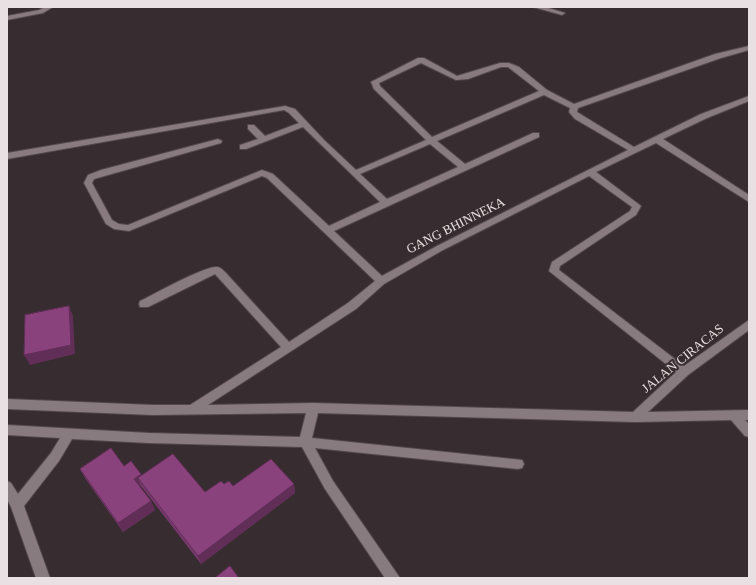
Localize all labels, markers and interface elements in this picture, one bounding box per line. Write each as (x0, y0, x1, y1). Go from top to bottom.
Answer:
street label: GANG BHINNEKA (404, 194, 508, 258)
street label: JALAN CIRACAS (639, 321, 727, 397)

